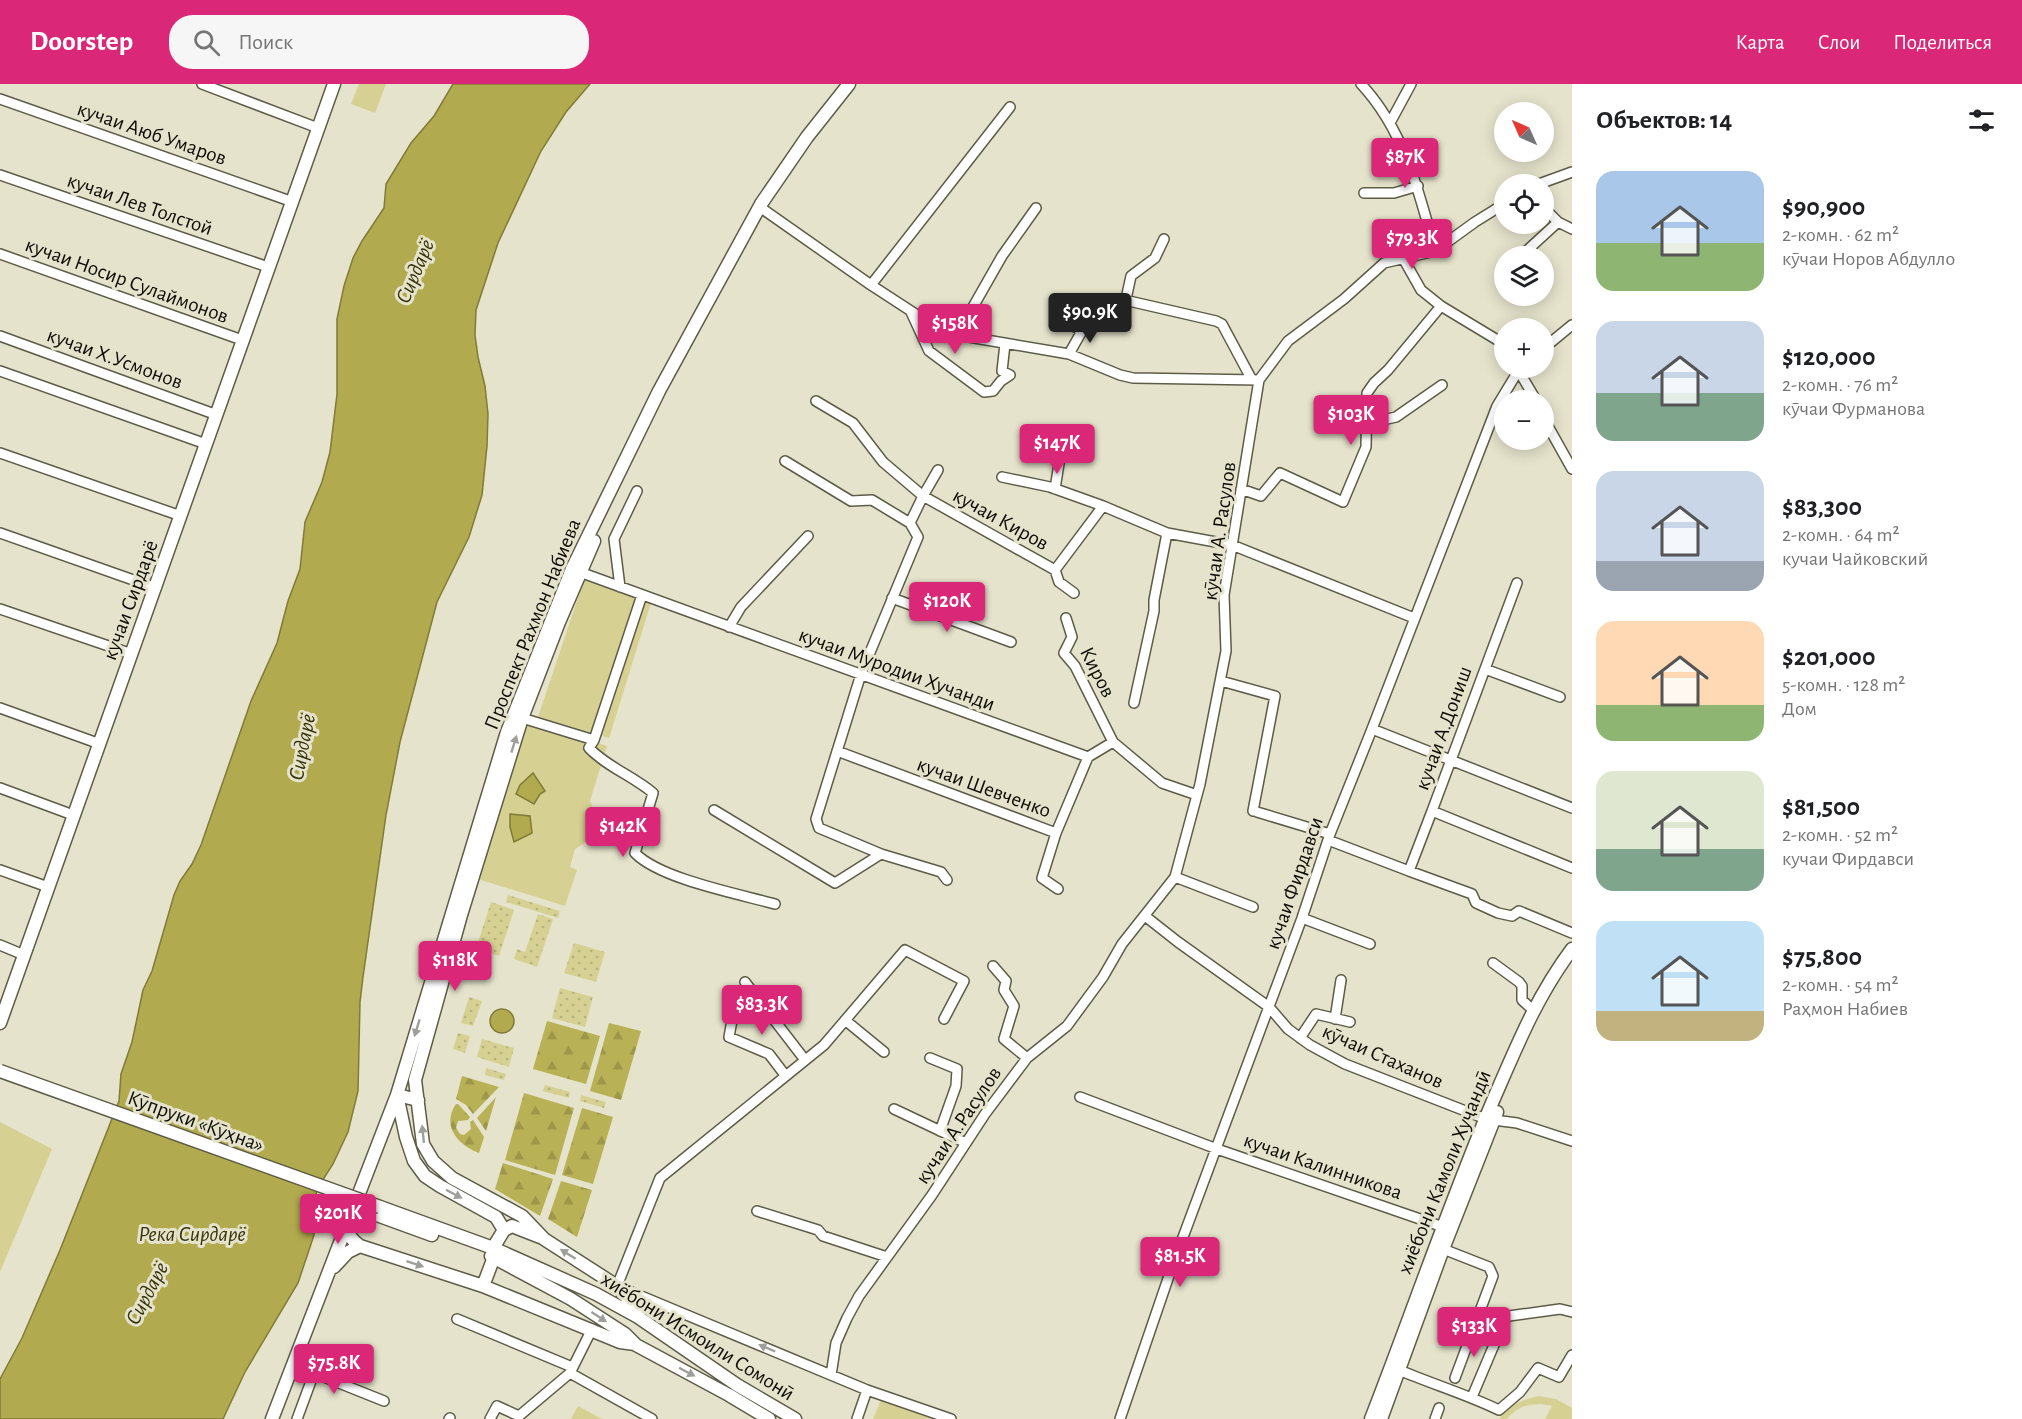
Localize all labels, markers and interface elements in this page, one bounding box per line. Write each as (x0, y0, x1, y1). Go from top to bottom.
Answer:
search box (169, 15, 589, 69)
icon: search (190, 26, 223, 59)
text: Doorstep (30, 28, 133, 56)
text: Поиск (238, 31, 293, 53)
text: Карта (1735, 32, 1785, 53)
text: Слои (1818, 32, 1860, 53)
text: Поделиться (1893, 32, 1992, 53)
street label: кучаи Аюб Умаров (75, 98, 229, 169)
north arrow (1494, 102, 1554, 162)
map controls (1494, 102, 1554, 450)
icon: filters (1965, 104, 1998, 137)
text: Объектов: 14 (1596, 107, 1732, 133)
pin: $87K (1369, 138, 1441, 189)
text: $87K (1385, 147, 1425, 167)
street label: кучаи Лев Толстой (64, 170, 215, 239)
button: locate (1494, 174, 1554, 234)
text: $90,900 (1782, 194, 1865, 220)
icon: home (1644, 195, 1716, 267)
pin: $79.3K (1363, 219, 1461, 270)
text: 2-комн. · 62 m² (1782, 225, 1899, 245)
text: $79.3K (1386, 228, 1438, 248)
street label: кучаи Носир Сулаймонов (22, 234, 231, 327)
water label: Сирдарё (392, 235, 439, 307)
button: layers (1494, 246, 1554, 306)
text: кӯчаи Норов Абдулло (1782, 249, 1955, 269)
pin: $90.9K (1041, 293, 1139, 344)
text: $90.9K (1063, 302, 1118, 322)
pin: $158K (913, 304, 997, 355)
text: $158K (932, 313, 978, 333)
button: + (1494, 318, 1554, 378)
street label: кучаи Х.Усмонов (44, 324, 185, 393)
text: $120,000 (1782, 344, 1875, 370)
icon: home (1644, 345, 1716, 417)
text: 2-комн. · 76 m² (1782, 375, 1898, 395)
button: − (1494, 390, 1554, 450)
pin: $103K (1309, 395, 1393, 446)
text: кӯчаи Фурманова (1782, 399, 1925, 419)
text: $103K (1328, 404, 1374, 424)
pin: $147K (1015, 424, 1099, 475)
text: $147K (1034, 433, 1080, 453)
street label: кӯчаи А. Расулов (1199, 460, 1240, 602)
street label: кучаи Киров (949, 485, 1052, 554)
text: $83,300 (1782, 494, 1862, 520)
icon: home (1644, 495, 1716, 567)
street label: Проспект Рахмон Набиева (480, 515, 585, 733)
text: 2-комн. · 64 m² (1782, 525, 1899, 545)
street label: кучаи Сирдарё (99, 537, 162, 663)
text: кучаи Чайковский (1782, 549, 1928, 569)
pin: $120K (905, 582, 989, 633)
text: $120K (923, 591, 971, 611)
street label: кучаи Муродии Хучанди (796, 624, 998, 715)
street label: Киров (1076, 644, 1119, 701)
text: $201,000 (1782, 644, 1875, 670)
icon: home (1644, 645, 1716, 717)
street label: кучаи А.Дониш (1411, 664, 1476, 793)
text: 5-комн. · 128 m² (1782, 675, 1905, 695)
text: Дом (1782, 699, 1817, 719)
water label: Сирдарё (285, 711, 320, 782)
one-way arrow (510, 735, 520, 753)
street label: кучаи Шевченко (914, 754, 1054, 821)
text: $81,500 (1782, 794, 1860, 820)
icon: home (1644, 795, 1716, 867)
pin: $142K (581, 807, 665, 858)
street label: кучаи Фирдавси (1262, 814, 1327, 952)
text: $142K (599, 816, 647, 836)
text: 2-комн. · 52 m² (1782, 825, 1898, 845)
text: кучаи Фирдавси (1782, 849, 1914, 869)
pin: $118K (413, 941, 497, 992)
text: $75,800 (1782, 944, 1862, 970)
icon: home (1644, 945, 1716, 1017)
text: $118K (433, 950, 477, 970)
text: 2-комн. · 54 m² (1782, 975, 1898, 995)
pin: $83.3K (713, 985, 811, 1036)
text: $83.3K (736, 994, 788, 1014)
text: Раҳмон Набиев (1782, 999, 1908, 1019)
one-way arrow (412, 1019, 421, 1037)
street label: кӯчаи Стаханов (1319, 1020, 1446, 1092)
street label: кучаи А.Расулов (912, 1063, 1005, 1188)
street label: хиёбони Камоли Хуҷандӣ (1394, 1067, 1495, 1277)
street label: Кӯпруки «Кӯҳна» (125, 1087, 267, 1156)
one-way arrow (418, 1124, 427, 1143)
street label: кучаи Калинникова (1241, 1130, 1405, 1204)
one-way arrow (446, 1189, 463, 1199)
pin: $201K (296, 1194, 380, 1245)
text: $201K (314, 1203, 362, 1223)
water label: Река Сирдарё (138, 1223, 247, 1246)
pin: $81.5K (1131, 1237, 1229, 1288)
text: $81.5K (1155, 1246, 1205, 1266)
one-way arrow (560, 1249, 576, 1260)
water label: Сирдарё (121, 1258, 174, 1329)
one-way arrow (407, 1260, 425, 1269)
street label: хиёбони Исмоили Сомонӣ (597, 1268, 798, 1405)
pin: $133K (1432, 1307, 1516, 1358)
one-way arrow (591, 1311, 607, 1322)
text: $133K (1451, 1316, 1497, 1336)
one-way arrow (758, 1343, 776, 1353)
pin: $75.8K (285, 1344, 383, 1395)
text: $75.8K (308, 1353, 360, 1373)
one-way arrow (679, 1367, 696, 1377)

